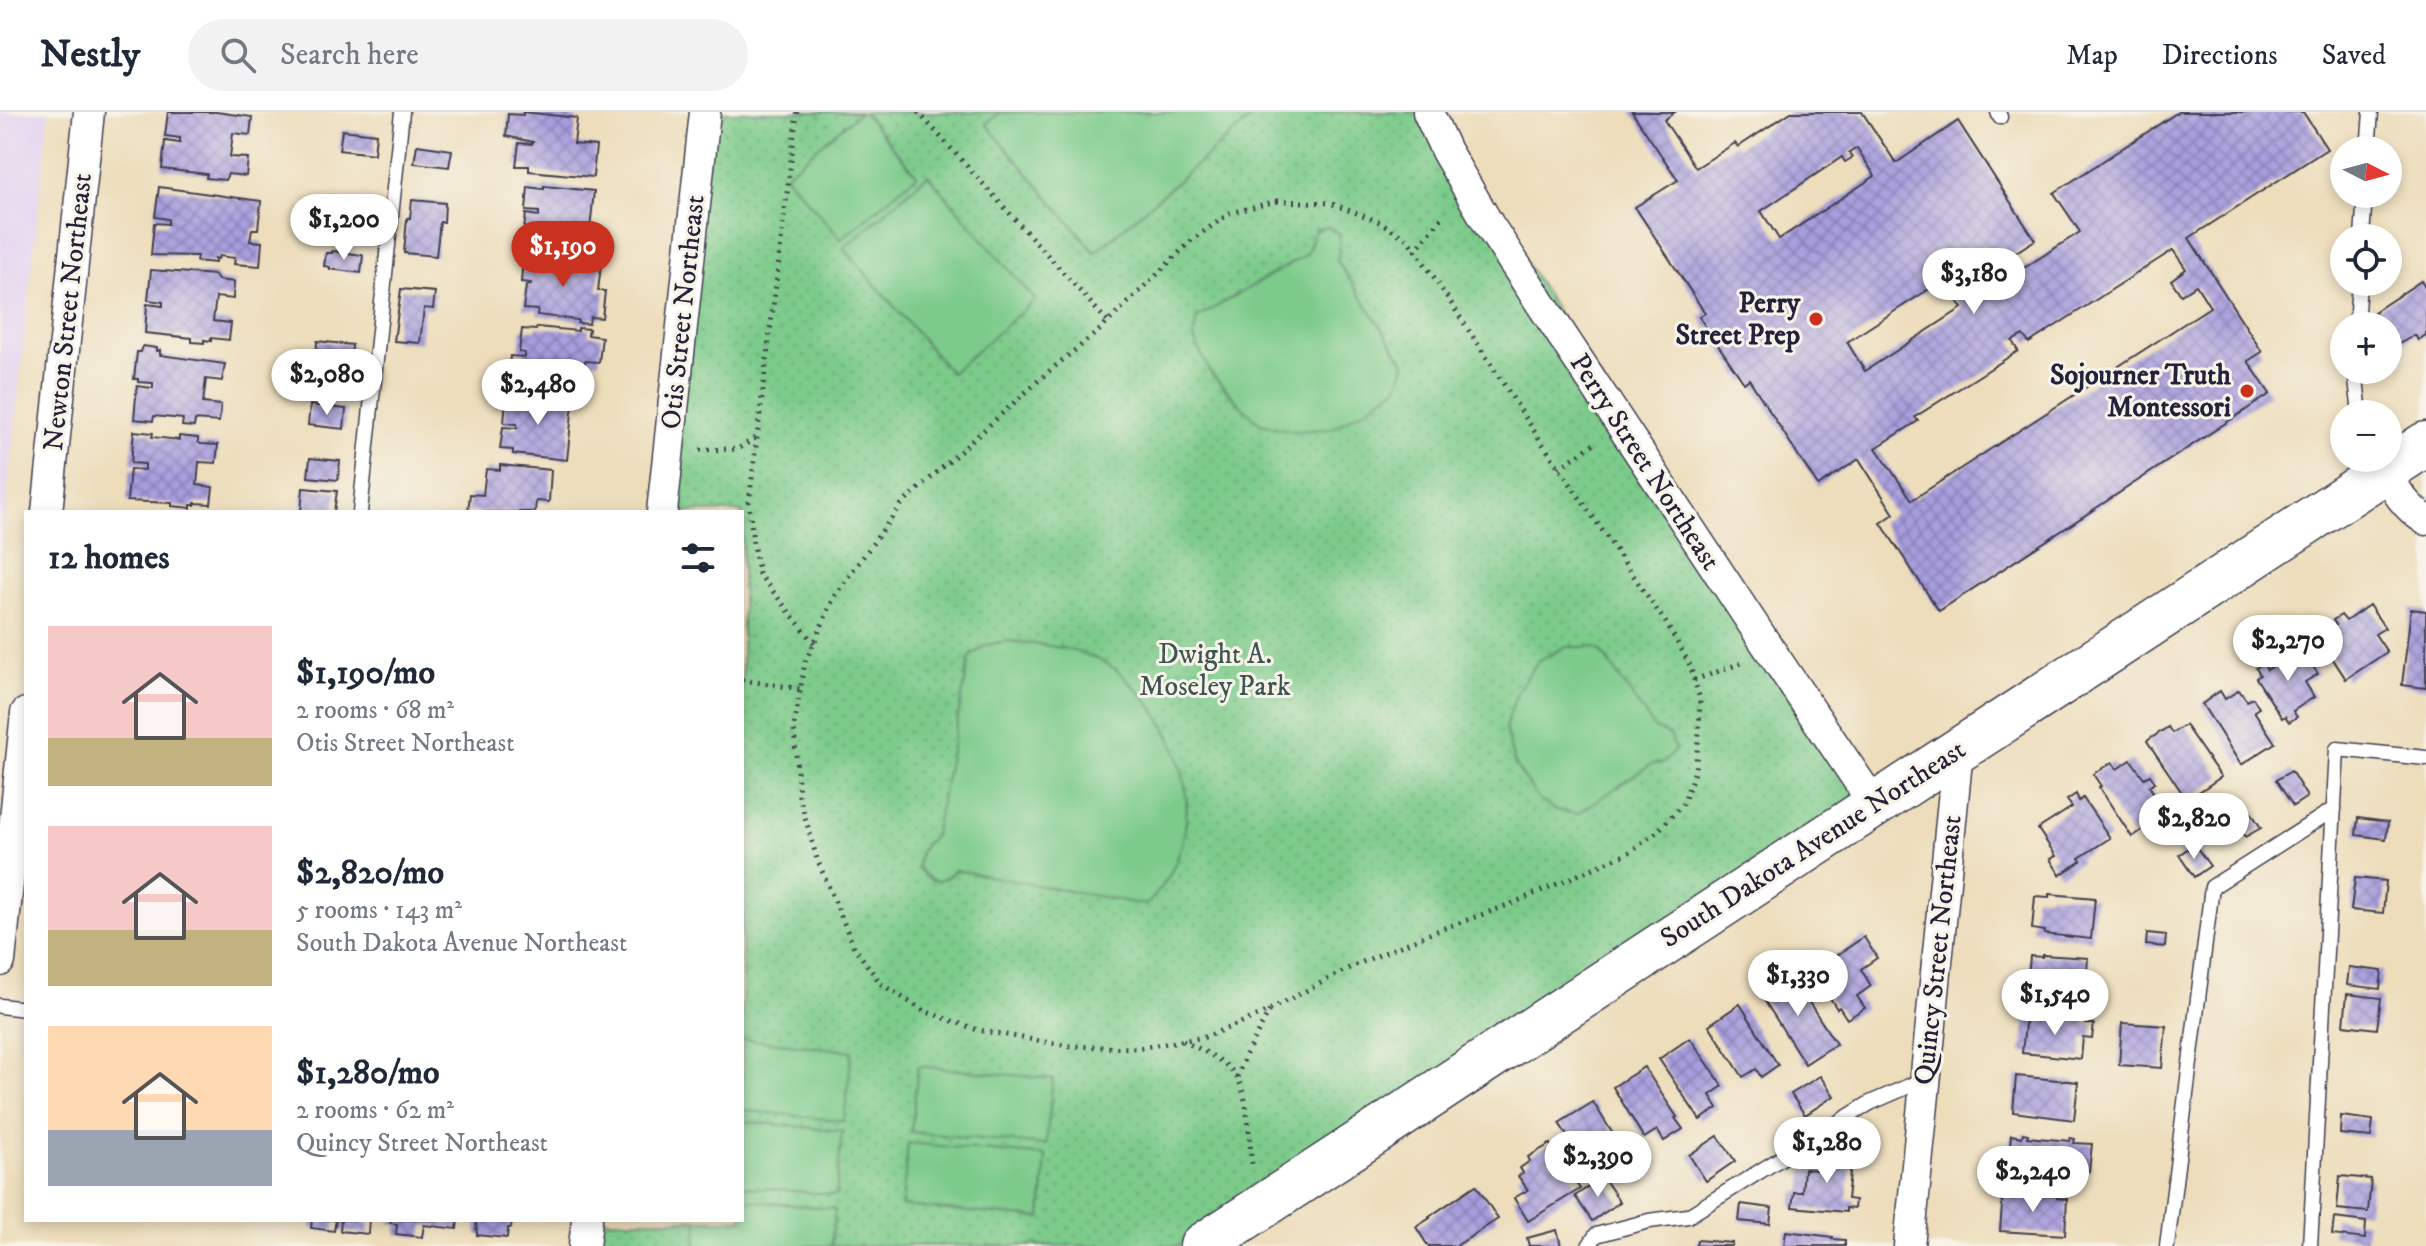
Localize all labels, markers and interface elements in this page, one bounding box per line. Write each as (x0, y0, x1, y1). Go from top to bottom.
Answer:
search box (188, 19, 748, 91)
text: Nestly (40, 31, 140, 79)
icon: search (216, 33, 260, 77)
text: Search here (280, 37, 419, 74)
text: Map (2066, 38, 2118, 73)
text: Directions (2162, 38, 2278, 73)
text: Saved (2322, 38, 2386, 73)
north arrow (2330, 136, 2402, 208)
map controls (2330, 136, 2402, 472)
street label: Newton Street Northeast (36, 171, 100, 453)
street label: Otis Street Northeast (653, 193, 713, 431)
pin: $1,200 (279, 194, 409, 262)
text: $1,200 (308, 203, 380, 236)
pin: $1,190 (498, 221, 628, 289)
button: locate (2330, 224, 2402, 296)
text: $1,190 (529, 230, 597, 263)
pin: $3,180 (1909, 248, 2039, 316)
text: $3,180 (1940, 257, 2008, 290)
place label: Perry Street Prep (1675, 286, 1801, 353)
marker: Perry Street Prep (1807, 310, 1825, 328)
button: + (2330, 312, 2402, 384)
street label: Perry Street Northeast (1562, 347, 1728, 577)
pin: $2,080 (262, 349, 392, 417)
text: $2,080 (289, 358, 365, 391)
place label: Sojourner Truth Montessori (2050, 358, 2231, 425)
pin: $2,480 (473, 359, 603, 427)
text: $2,480 (500, 368, 576, 401)
marker: Sojourner Truth Montessori (2238, 382, 2256, 400)
button: − (2330, 400, 2402, 472)
icon: filters (676, 536, 720, 580)
text: 12 homes (48, 537, 170, 579)
pin: $2,270 (2223, 615, 2353, 683)
text: $2,270 (2251, 624, 2325, 657)
park label: Dwight A. Moseley Park (1139, 637, 1291, 704)
text: $1,190/mo (296, 652, 435, 694)
icon: home (112, 658, 208, 754)
text: 2 rooms · 68 m² (296, 694, 454, 727)
text: Otis Street Northeast (296, 727, 515, 760)
street label: South Dakota Avenue Northeast (1654, 732, 1972, 956)
pin: $2,820 (2129, 793, 2259, 861)
text: $2,820 (2157, 802, 2231, 835)
street label: Quincy Street Northeast (1906, 813, 1970, 1087)
text: $2,820/mo (296, 852, 444, 894)
icon: home (112, 858, 208, 954)
text: 5 rooms · 143 m² (296, 894, 462, 927)
text: South Dakota Avenue Northeast (296, 927, 627, 960)
pin: $1,330 (1733, 950, 1863, 1018)
text: $1,330 (1766, 959, 1830, 992)
pin: $1,540 (1990, 969, 2120, 1037)
text: $1,540 (2020, 978, 2090, 1011)
text: $1,280/mo (296, 1052, 439, 1094)
icon: home (112, 1058, 208, 1154)
text: 2 rooms · 62 m² (296, 1094, 454, 1127)
pin: $1,280 (1762, 1117, 1892, 1185)
text: $1,280 (1792, 1126, 1862, 1159)
text: Quincy Street Northeast (296, 1127, 548, 1160)
pin: $2,390 (1533, 1131, 1663, 1199)
text: $2,390 (1563, 1140, 1633, 1173)
pin: $2,240 (1968, 1146, 2098, 1214)
text: $2,240 (1995, 1155, 2071, 1188)

